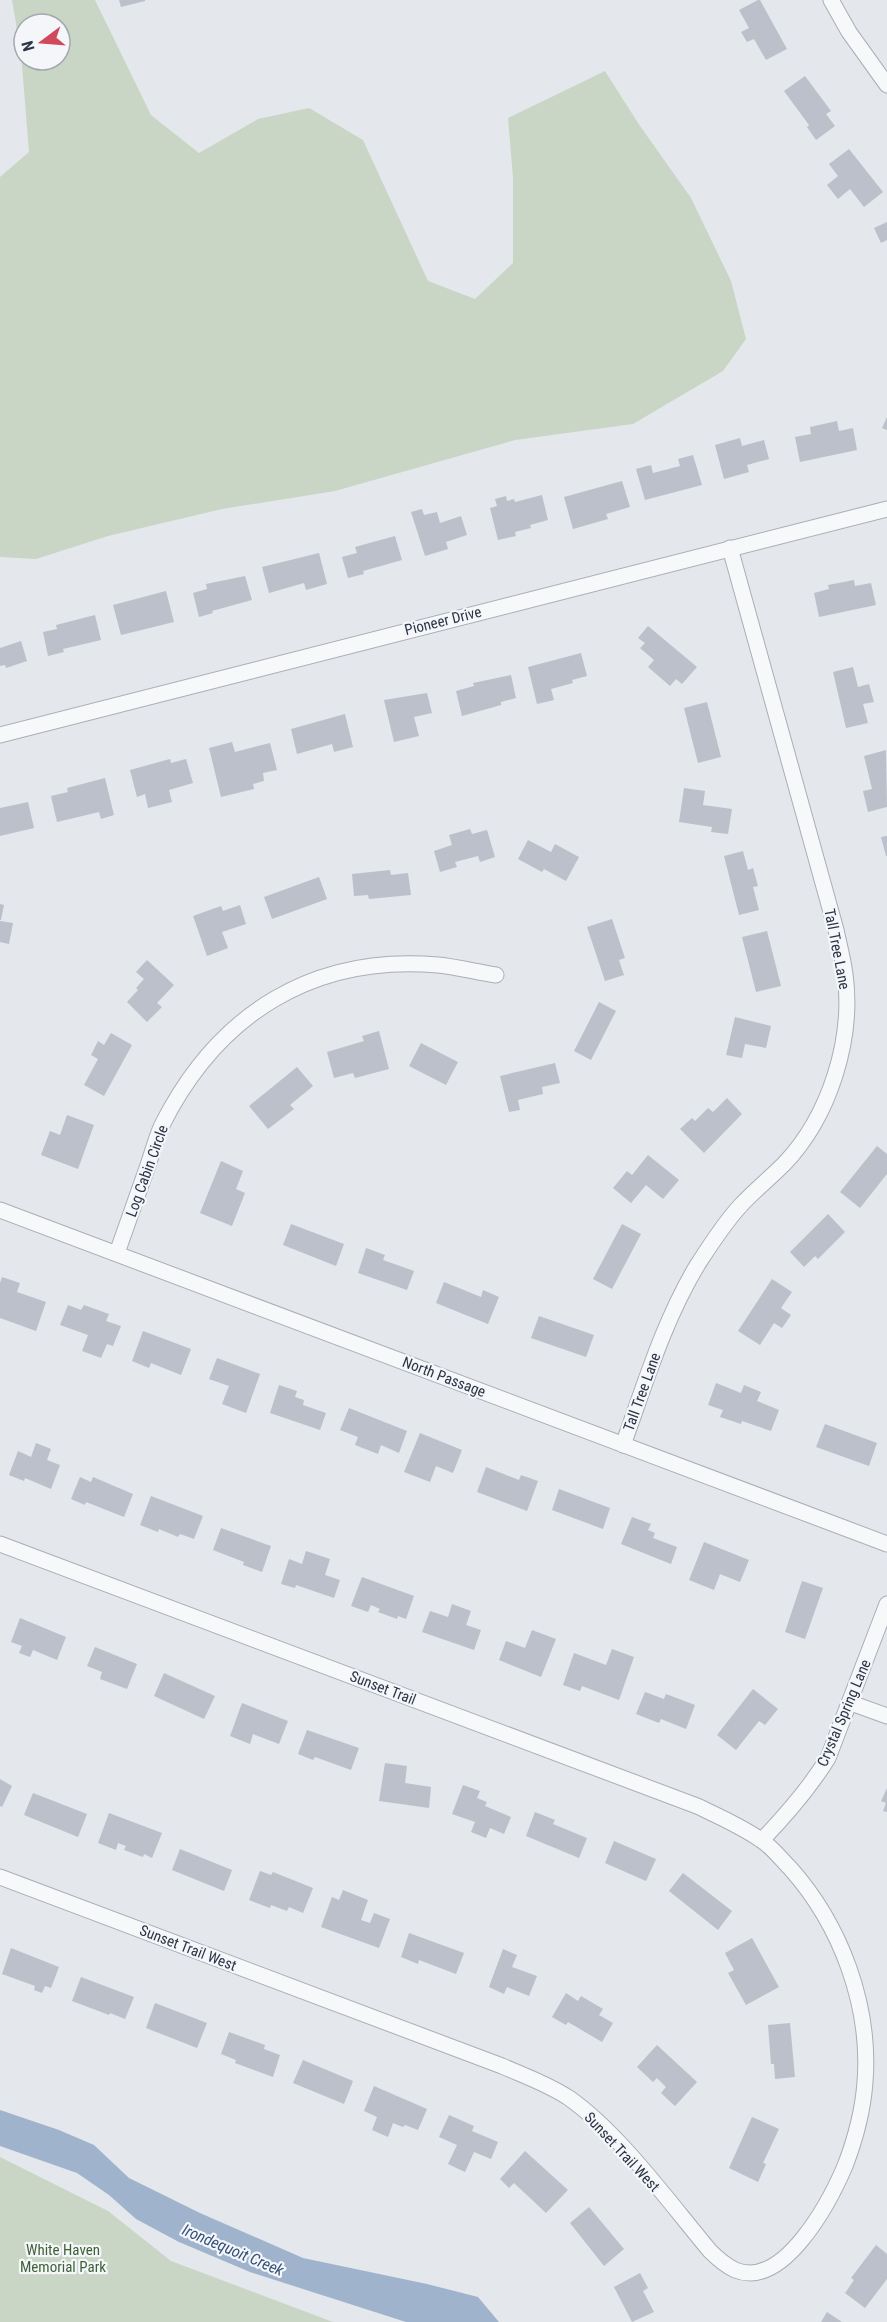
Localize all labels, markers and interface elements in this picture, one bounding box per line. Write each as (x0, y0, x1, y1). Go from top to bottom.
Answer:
north arrow (12, 12, 72, 72)
text: N (18, 39, 39, 53)
street label: Pioneer Drive (403, 603, 483, 639)
street label: Tall Tree Lane (820, 907, 854, 991)
street label: Log Cabin Circle (122, 1123, 172, 1219)
street label: Tall Tree Lane (620, 1350, 664, 1434)
street label: North Passage (400, 1353, 488, 1401)
street label: Crystal Spring Lane (813, 1657, 875, 1769)
street label: Sunset Trail (347, 1667, 419, 1709)
street label: Sunset Trail West (137, 1921, 239, 1975)
street label: Sunset Trail West (581, 2108, 663, 2196)
water label: Irondequoit Creek (179, 2220, 288, 2280)
park label: White Haven Memorial Park (20, 2241, 106, 2276)

